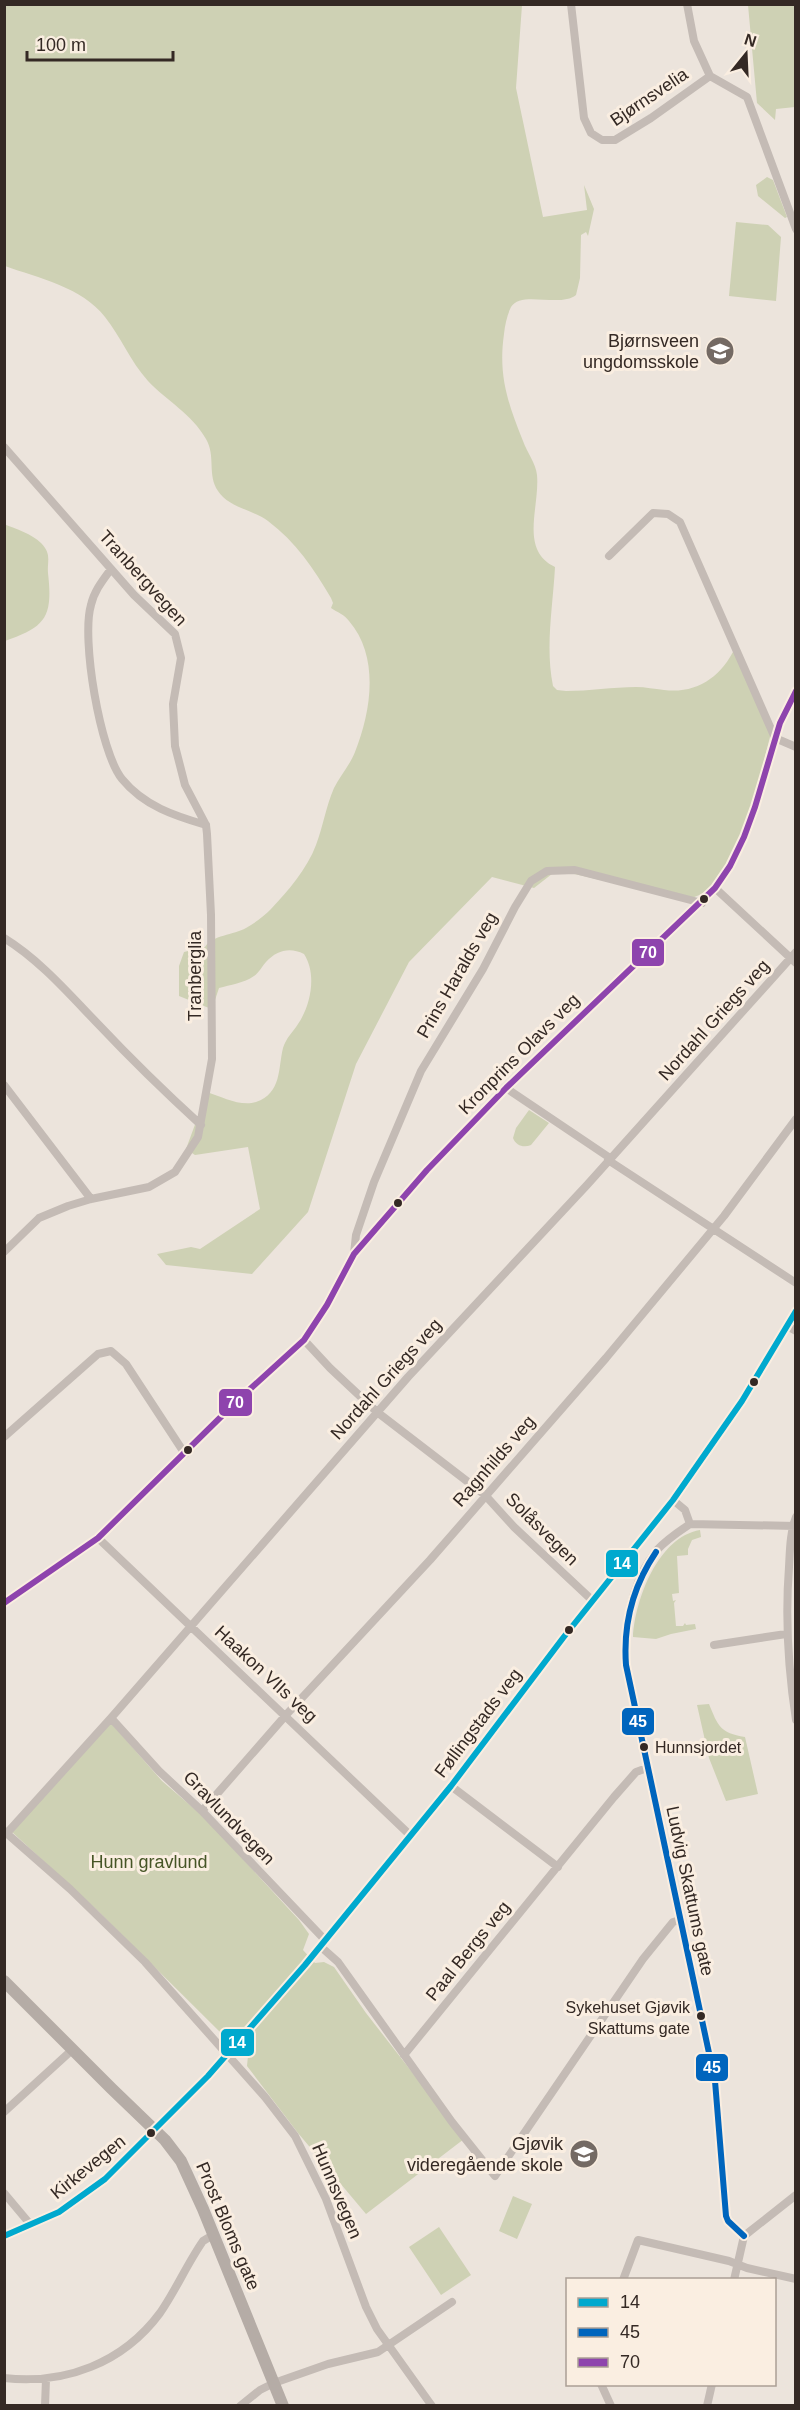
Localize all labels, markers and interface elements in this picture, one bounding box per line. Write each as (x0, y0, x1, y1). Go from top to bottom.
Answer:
scale bar (27, 24, 172, 62)
north arrow (716, 24, 776, 84)
text: N (742, 30, 759, 50)
text: 100 m (36, 35, 86, 55)
street label: Bjørnsvelia (607, 63, 692, 130)
place label: Bjørnsveen ungdomsskole (583, 331, 699, 372)
school or university icon: Bjørnsveen ungdomsskole (704, 335, 736, 367)
street label: Tranbergvegen (95, 526, 191, 630)
unlabelled marker (698, 893, 710, 905)
street label: Prins Haralds veg (413, 908, 501, 1042)
street label: Tranberglia (185, 930, 205, 1021)
line badge: 70 (631, 938, 665, 967)
text: 70 (639, 944, 657, 961)
street label: Nordahl Griegs veg (655, 956, 773, 1084)
street label: Kronprins Olavs veg (455, 990, 583, 1118)
unlabelled marker (392, 1197, 404, 1209)
street label: Nordahl Griegs veg (327, 1315, 445, 1443)
unlabelled marker (748, 1376, 760, 1388)
line badge: 70 (218, 1388, 253, 1417)
text: 70 (226, 1394, 244, 1411)
street label: Ragnhilds veg (449, 1411, 539, 1511)
unlabelled marker (182, 1444, 194, 1456)
street label: Solåsvegen (502, 1489, 582, 1569)
line badge: 14 (605, 1549, 639, 1578)
text: 14 (613, 1555, 631, 1572)
street label: Haakon VIIs veg (211, 1622, 321, 1726)
unlabelled marker (563, 1624, 575, 1636)
street label: Føllingstads veg (431, 1665, 525, 1781)
line badge: 45 (621, 1707, 655, 1736)
text: 45 (629, 1713, 647, 1730)
place label: Hunnsjordet (655, 1739, 742, 1756)
marker: Hunnsjordet (638, 1741, 650, 1753)
street label: Gravlundvegen (179, 1767, 279, 1869)
street label: Ludvig Skattums gate (662, 1804, 718, 1978)
park label: Hunn gravlund (90, 1852, 208, 1872)
street label: Paal Bergs veg (422, 1897, 514, 2005)
place label: Sykehuset Gjøvik Skattums gate (566, 1999, 691, 2037)
marker: Sykehuset Gjøvik Skattums gate (695, 2010, 707, 2022)
line badge: 14 (220, 2028, 255, 2057)
text: 14 (228, 2034, 246, 2051)
line badge: 45 (695, 2053, 729, 2082)
text: 45 (703, 2059, 721, 2076)
unlabelled marker (145, 2127, 157, 2139)
street label: Kirkevegen (47, 2131, 129, 2203)
place label: Gjøvik videregående skole (407, 2134, 564, 2175)
school or university icon: Gjøvik videregående skole (568, 2138, 600, 2170)
street label: Hunnsvegen (308, 2141, 366, 2241)
street label: Prost Bloms gate (192, 2159, 264, 2293)
legend (566, 2278, 776, 2386)
text: 14 (620, 2292, 640, 2312)
text: 45 (620, 2322, 640, 2342)
text: 70 (620, 2352, 640, 2372)

